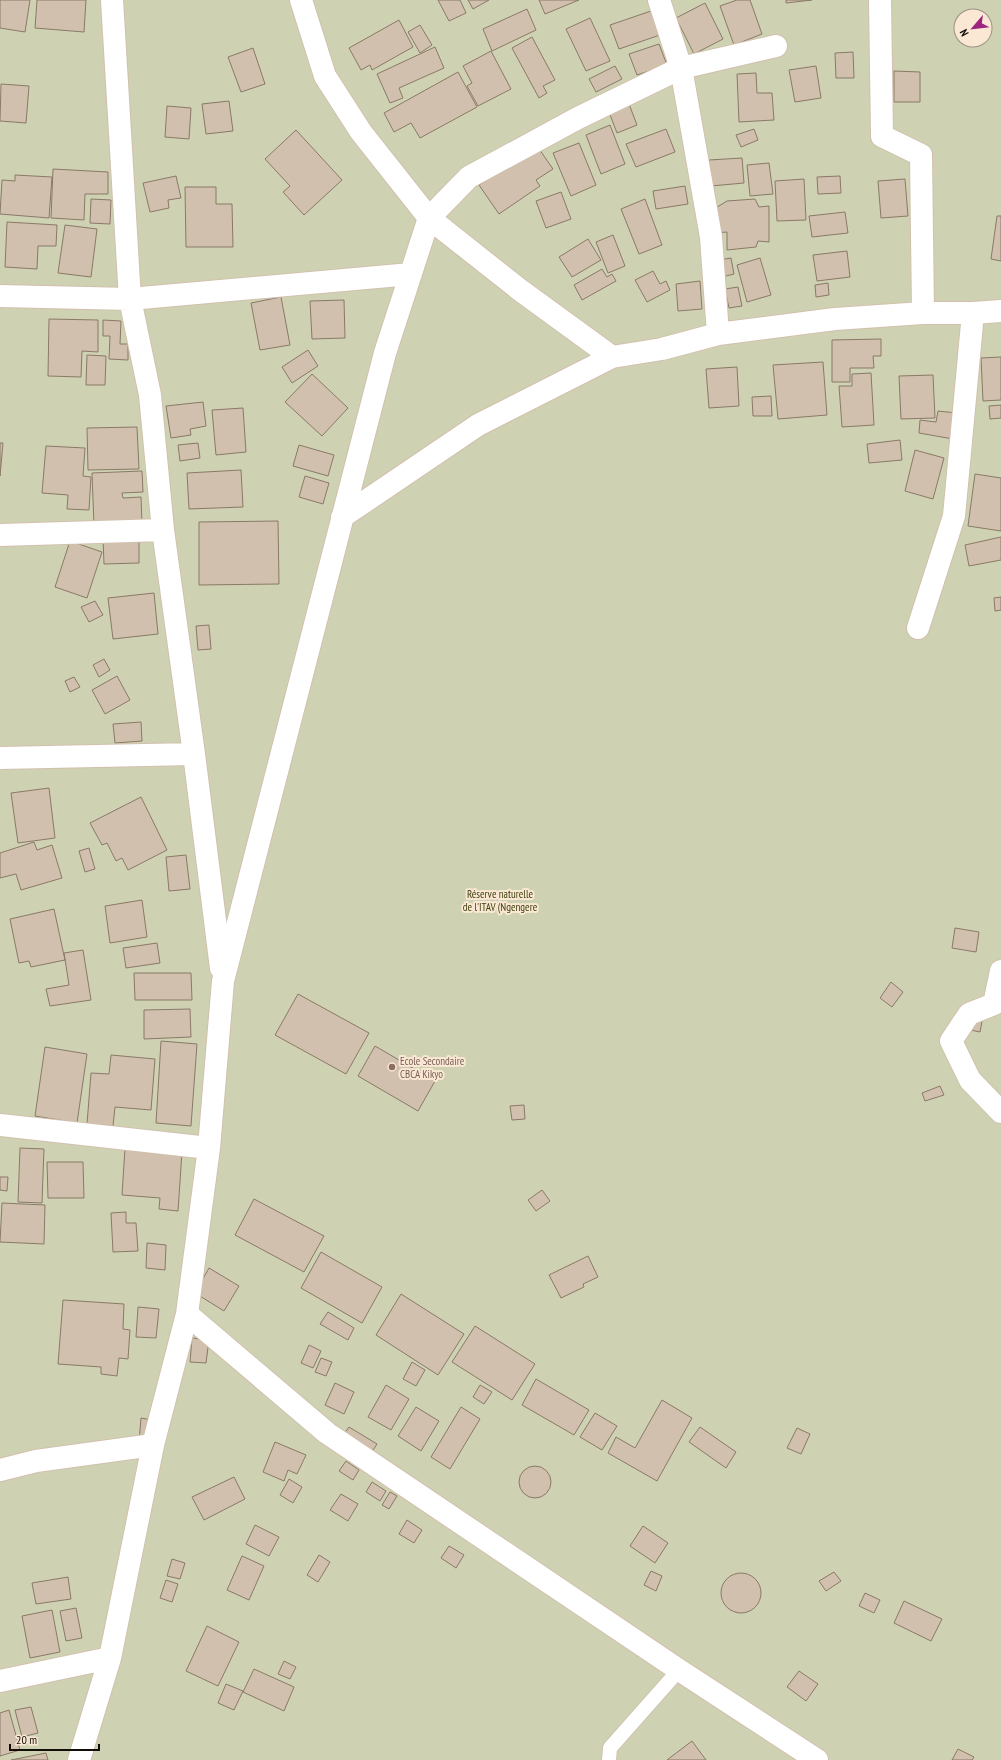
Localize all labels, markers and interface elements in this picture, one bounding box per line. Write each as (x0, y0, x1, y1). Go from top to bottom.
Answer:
north arrow (953, 8, 993, 48)
text: N (957, 27, 972, 39)
park label: Réserve naturelle de l'ITAV (Ngengere (463, 887, 538, 914)
place label: Ecole Secondaire CBCA Kikyo (400, 1054, 465, 1081)
marker: Ecole Secondaire CBCA Kikyo (387, 1062, 397, 1072)
scale bar (10, 1726, 99, 1752)
text: 20 m (16, 1732, 37, 1747)

